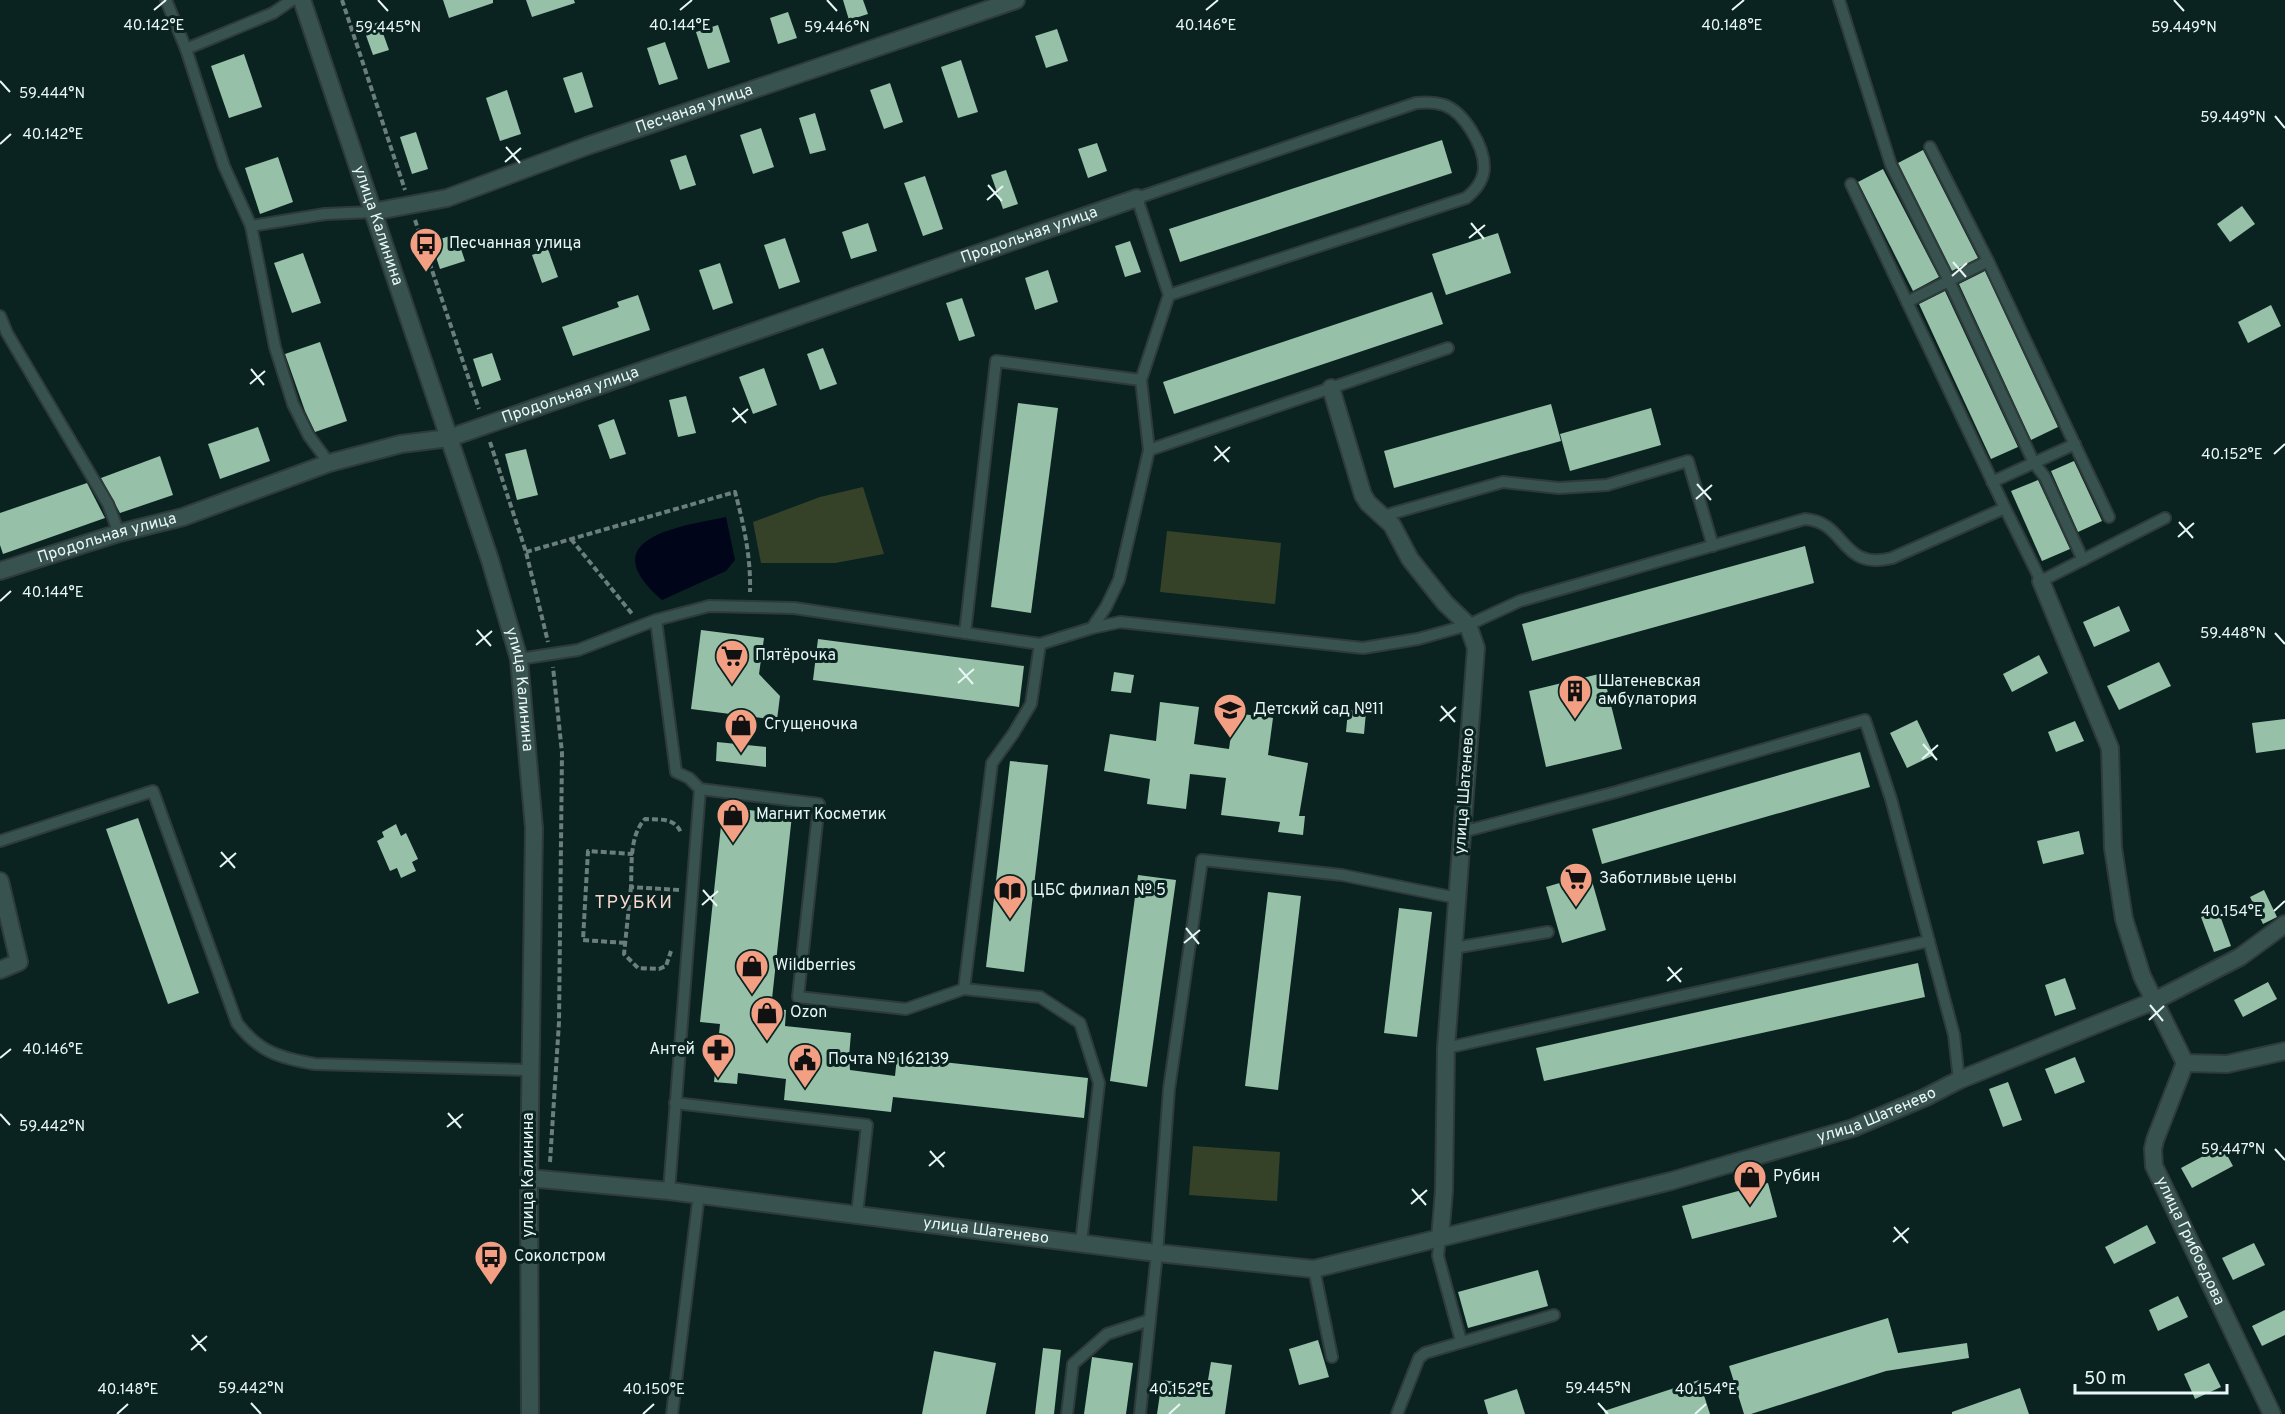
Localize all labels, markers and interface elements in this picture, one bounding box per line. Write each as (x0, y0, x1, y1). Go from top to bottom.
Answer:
text: 40.142°E (123, 17, 185, 36)
text: 40.144°E (649, 17, 711, 36)
text: 40.146°E (1175, 17, 1237, 36)
text: 40.148°E (1701, 17, 1763, 36)
text: 59.445°N (355, 19, 421, 38)
text: 59.446°N (804, 19, 870, 38)
text: 59.449°N (2151, 19, 2217, 38)
street label: Песчаная улица (633, 80, 756, 139)
text: 59.444°N (19, 85, 85, 104)
text: 59.449°N (2200, 109, 2266, 128)
text: 40.142°E (22, 126, 84, 145)
street label: улица Калинина (348, 163, 407, 288)
street label: Продольная улица (958, 202, 1101, 269)
bus stop icon: Песчанная улица (408, 226, 444, 273)
place label: Песчанная улица (449, 234, 581, 254)
street label: Продольная улица (499, 362, 642, 429)
text: 40.152°E (2201, 446, 2263, 465)
street label: Продольная улица (35, 509, 179, 568)
text: 40.144°E (22, 584, 84, 603)
street label: улица Калинина (500, 625, 537, 752)
text: 59.448°N (2200, 625, 2266, 644)
supermarket icon: Пятёрочка (714, 638, 750, 685)
place label: Пятёрочка (755, 646, 836, 666)
place label: Шатеневская амбулатория (1598, 672, 1701, 710)
building icon: Шатеневская амбулатория (1557, 673, 1593, 720)
school or university icon: Детский сад №11 (1212, 692, 1248, 739)
place label: Детский сад №11 (1253, 700, 1384, 720)
shop icon: Сгущеночка (723, 707, 759, 754)
place label: Сгущеночка (764, 715, 858, 735)
street label: улица Шатенево (1451, 727, 1479, 855)
shop icon: Магнит Косметик (715, 797, 751, 844)
place label: Магнит Косметик (756, 805, 887, 825)
supermarket icon: Заботливые цены (1558, 861, 1594, 908)
place label: Заботливые цены (1599, 869, 1737, 889)
library icon: ЦБС филиал № 5 (992, 873, 1028, 920)
place label: ЦБС филиал № 5 (1033, 881, 1166, 901)
district label: ТРУБКИ (595, 892, 673, 915)
text: 40.154°E (2201, 903, 2263, 922)
shop icon: Wildberries (734, 948, 770, 995)
place label: Wildberries (775, 956, 856, 976)
shop icon: Ozon (749, 995, 785, 1042)
place label: Ozon (790, 1003, 827, 1023)
pharmacy icon: Антей (700, 1032, 736, 1079)
place label: Антей (649, 1040, 695, 1060)
text: 40.146°E (22, 1041, 84, 1060)
public building icon: Почта № 162139 (787, 1042, 823, 1089)
place label: Почта № 162139 (828, 1050, 949, 1070)
street label: улица Шатенево (1815, 1083, 1940, 1148)
street label: улица Калинина (519, 1112, 539, 1238)
text: 59.442°N (19, 1118, 85, 1137)
text: 59.447°N (2201, 1141, 2265, 1160)
shop icon: Рубин (1732, 1159, 1768, 1206)
place label: Рубин (1773, 1167, 1820, 1187)
street label: улица Грибоедова (2151, 1173, 2229, 1309)
street label: улица Шатенево (922, 1213, 1050, 1249)
bus stop icon: Соколстром (473, 1239, 509, 1286)
place label: Соколстром (514, 1247, 606, 1267)
scale bar (2075, 1357, 2226, 1395)
text: 50 m (2084, 1368, 2126, 1391)
text: 59.442°N (218, 1380, 284, 1399)
text: 59.445°N (1565, 1380, 1631, 1399)
text: 40.148°E (97, 1381, 159, 1400)
text: 40.150°E (623, 1381, 685, 1400)
text: 40.152°E (1149, 1381, 1211, 1400)
text: 40.154°E (1675, 1381, 1737, 1400)

